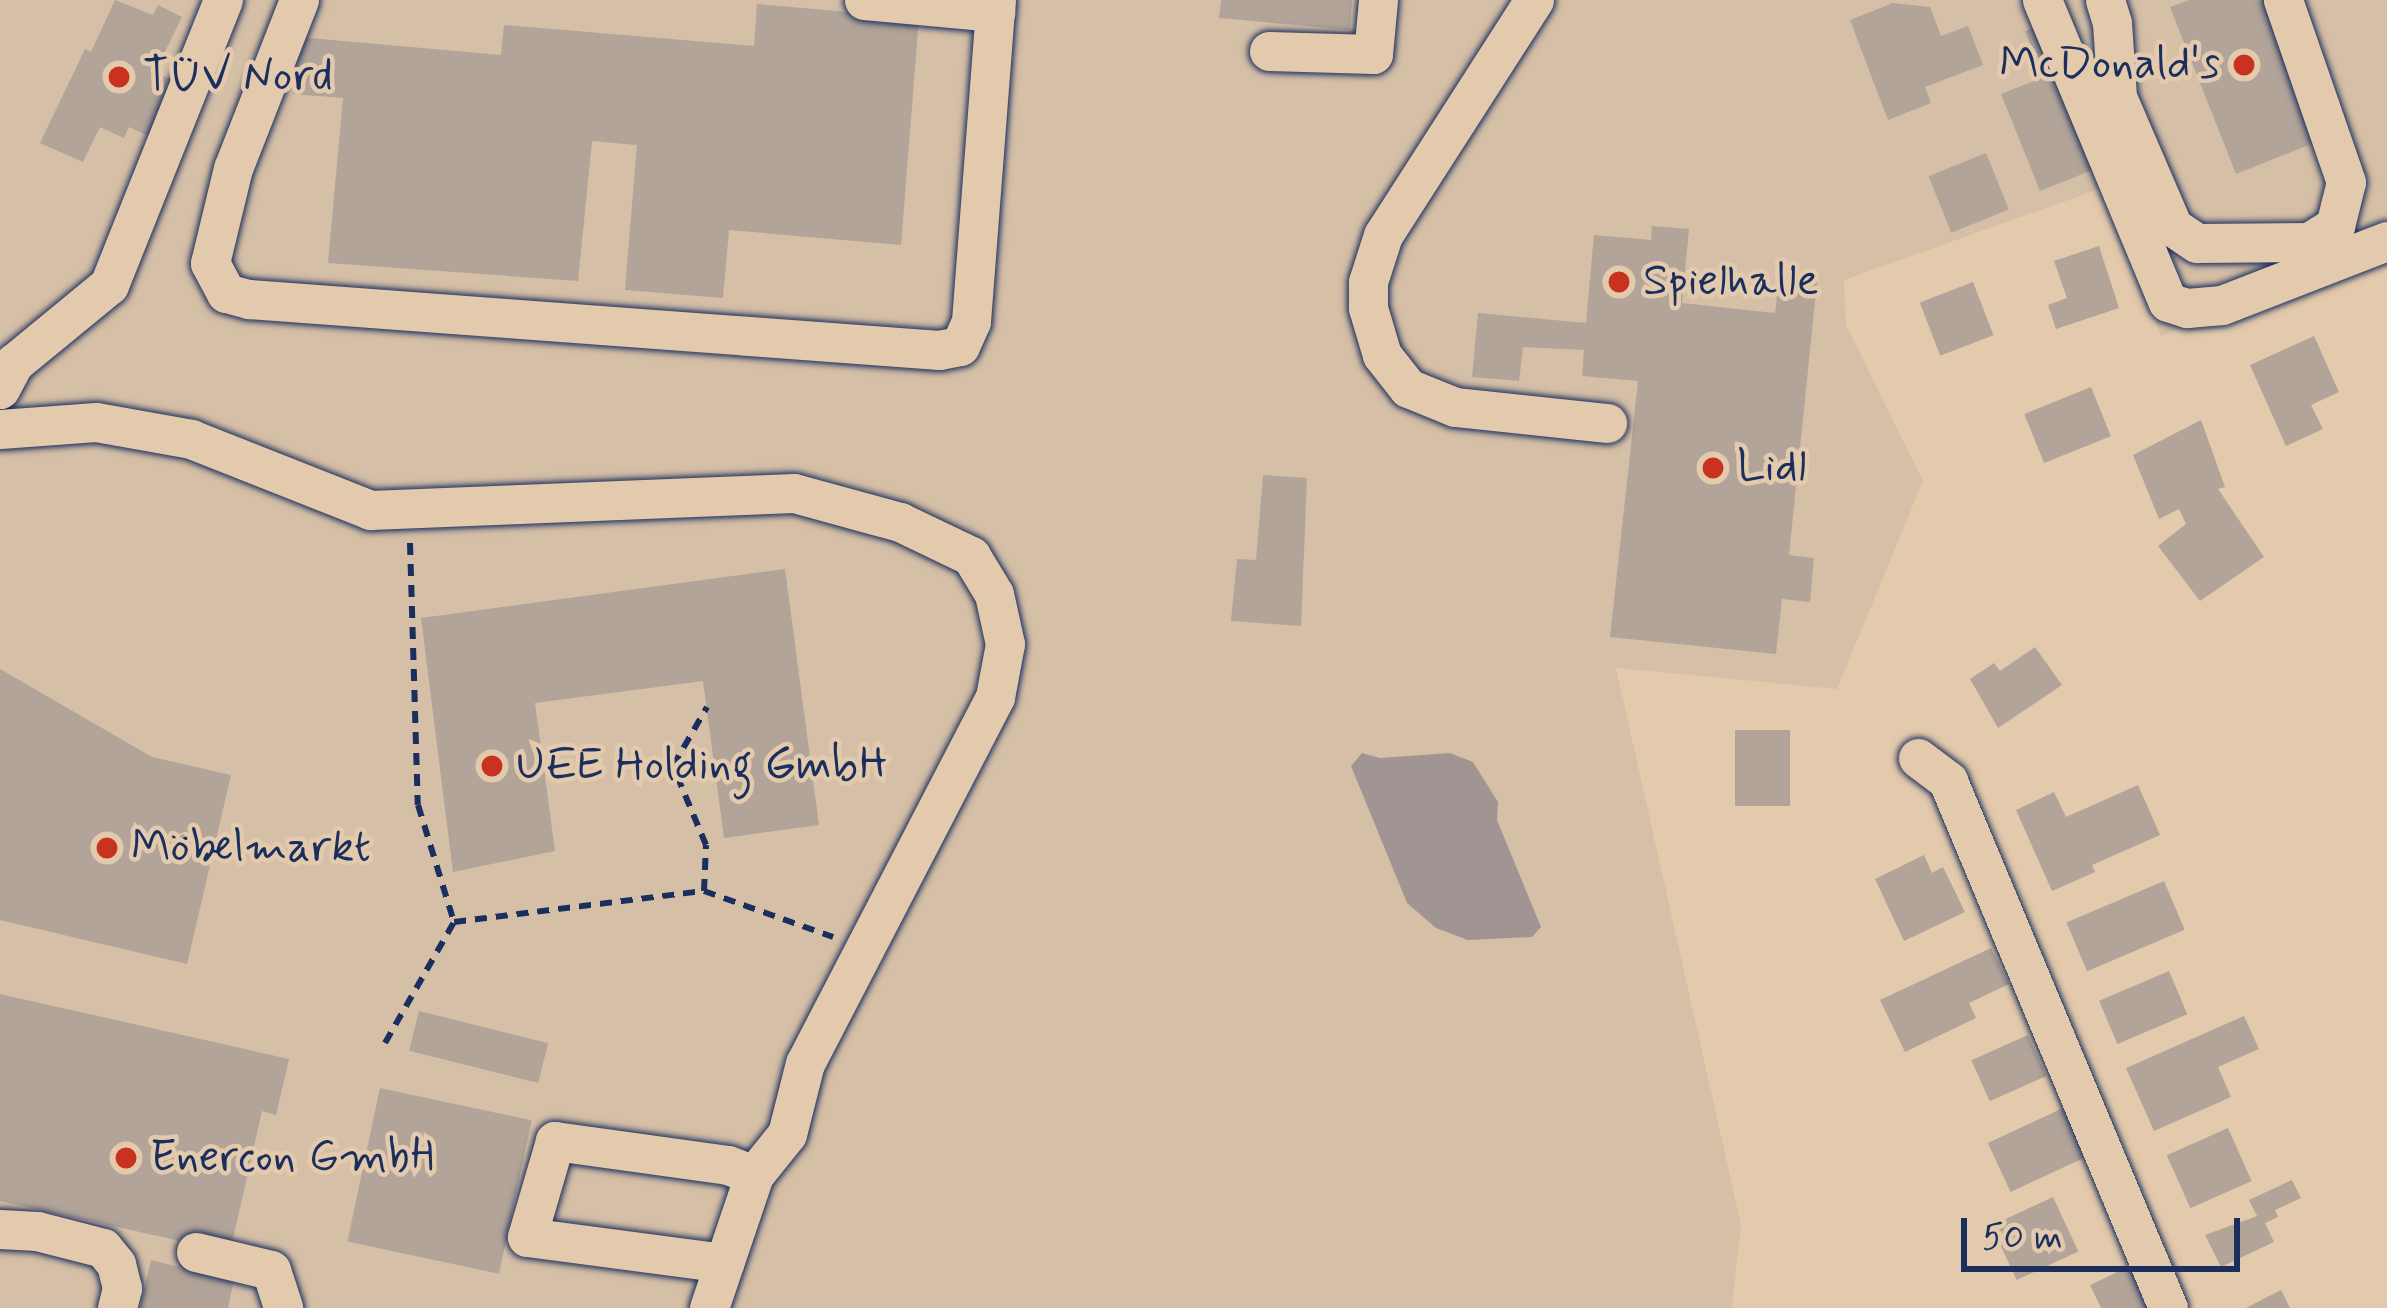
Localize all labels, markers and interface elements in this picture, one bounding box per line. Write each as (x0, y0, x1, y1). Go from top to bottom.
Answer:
place label: McDonald's (1999, 38, 2220, 92)
place label: TÜV Nord (143, 50, 332, 104)
marker: McDonald's (2231, 52, 2257, 78)
marker: TÜV Nord (106, 64, 132, 90)
place label: Spielhalle (1643, 255, 1819, 309)
marker: Spielhalle (1606, 269, 1632, 295)
place label: Lidl (1737, 441, 1807, 495)
marker: Lidl (1700, 455, 1726, 481)
place label: UEE Holding GmbH (516, 739, 891, 793)
marker: UEE Holding GmbH (479, 753, 505, 779)
place label: Möbelmarkt (131, 821, 371, 875)
marker: Möbelmarkt (94, 835, 120, 861)
place label: Enercon GmbH (150, 1131, 434, 1185)
marker: Enercon GmbH (113, 1145, 139, 1171)
scale bar (1967, 1194, 2246, 1268)
text: 50 m (1982, 1215, 2063, 1262)

